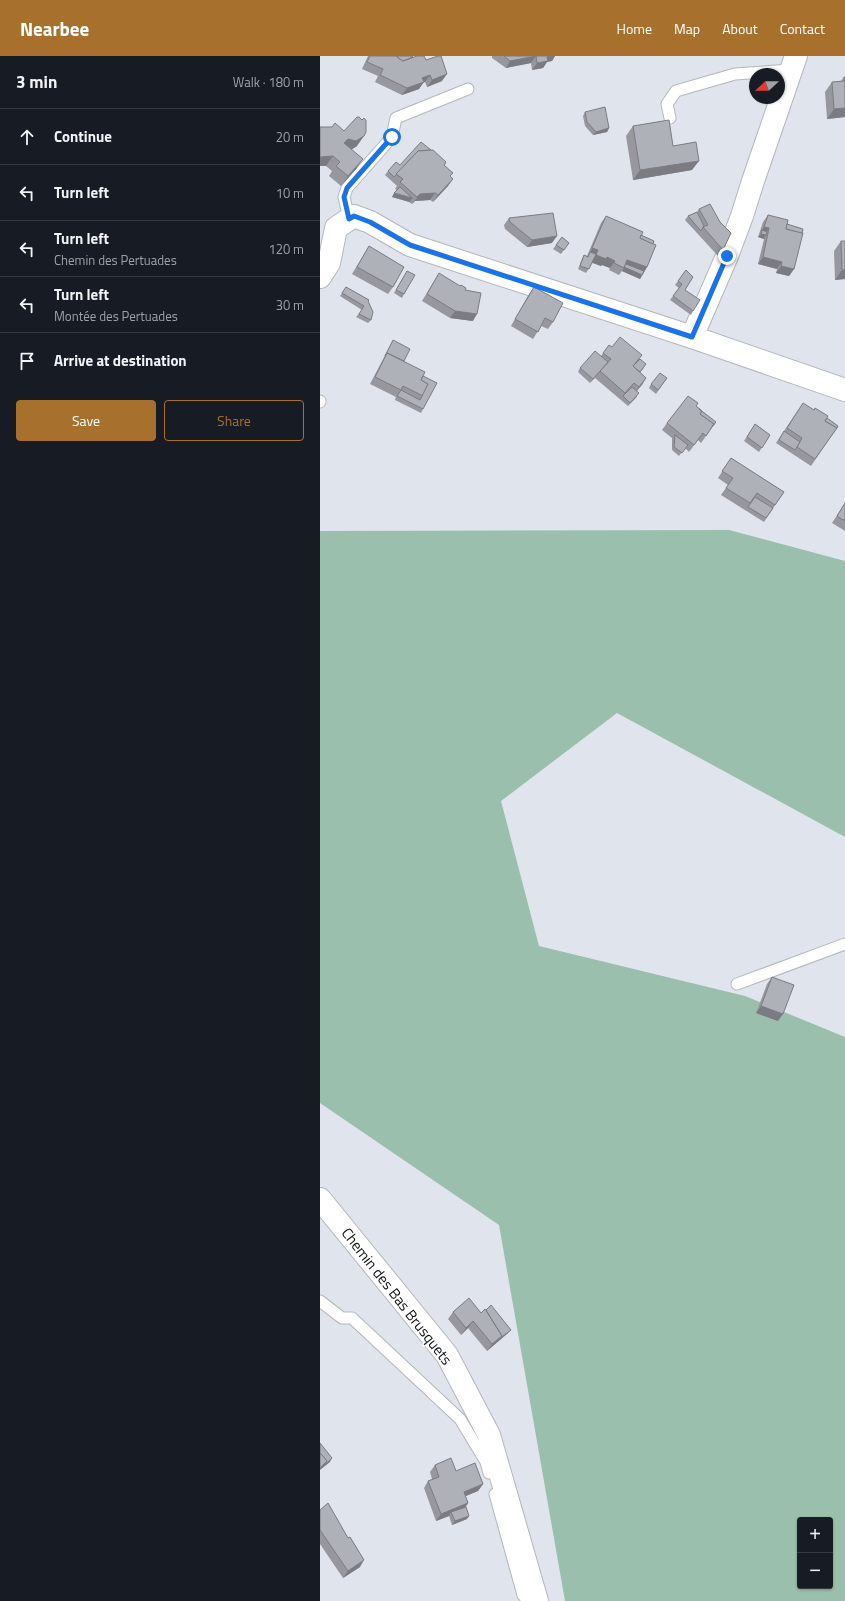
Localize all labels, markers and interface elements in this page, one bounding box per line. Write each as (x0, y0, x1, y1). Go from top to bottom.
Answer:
text: Nearbee (20, 14, 89, 43)
text: Home (617, 18, 652, 39)
text: Map (674, 18, 700, 39)
text: About (722, 18, 758, 39)
text: Contact (780, 18, 825, 39)
north arrow (749, 68, 785, 104)
text: 3 min (16, 69, 57, 95)
text: Walk · 180 m (233, 72, 304, 92)
text: Continue (54, 125, 112, 148)
icon: ahead (16, 126, 38, 148)
text: 20 m (276, 127, 304, 147)
route start (383, 128, 401, 146)
text: Turn left (54, 181, 109, 204)
icon: left (16, 182, 38, 204)
text: 10 m (276, 183, 304, 203)
text: Turn left (54, 227, 109, 250)
icon: left (16, 238, 38, 260)
text: 120 m (268, 239, 304, 259)
route end (718, 247, 736, 265)
text: Chemin des Pertuades (54, 250, 177, 270)
text: Turn left (54, 283, 109, 306)
icon: left (16, 294, 38, 316)
text: 30 m (276, 295, 304, 315)
text: Montée des Pertuades (54, 306, 178, 326)
text: Arrive at destination (54, 349, 187, 372)
icon: arrive (16, 350, 38, 372)
button: Save (16, 400, 156, 441)
button: Share (164, 400, 304, 441)
street label: Chemin des Bas Brusquets (336, 1222, 458, 1370)
map controls (797, 1517, 833, 1589)
button: + (797, 1517, 833, 1553)
button: − (797, 1553, 833, 1589)

